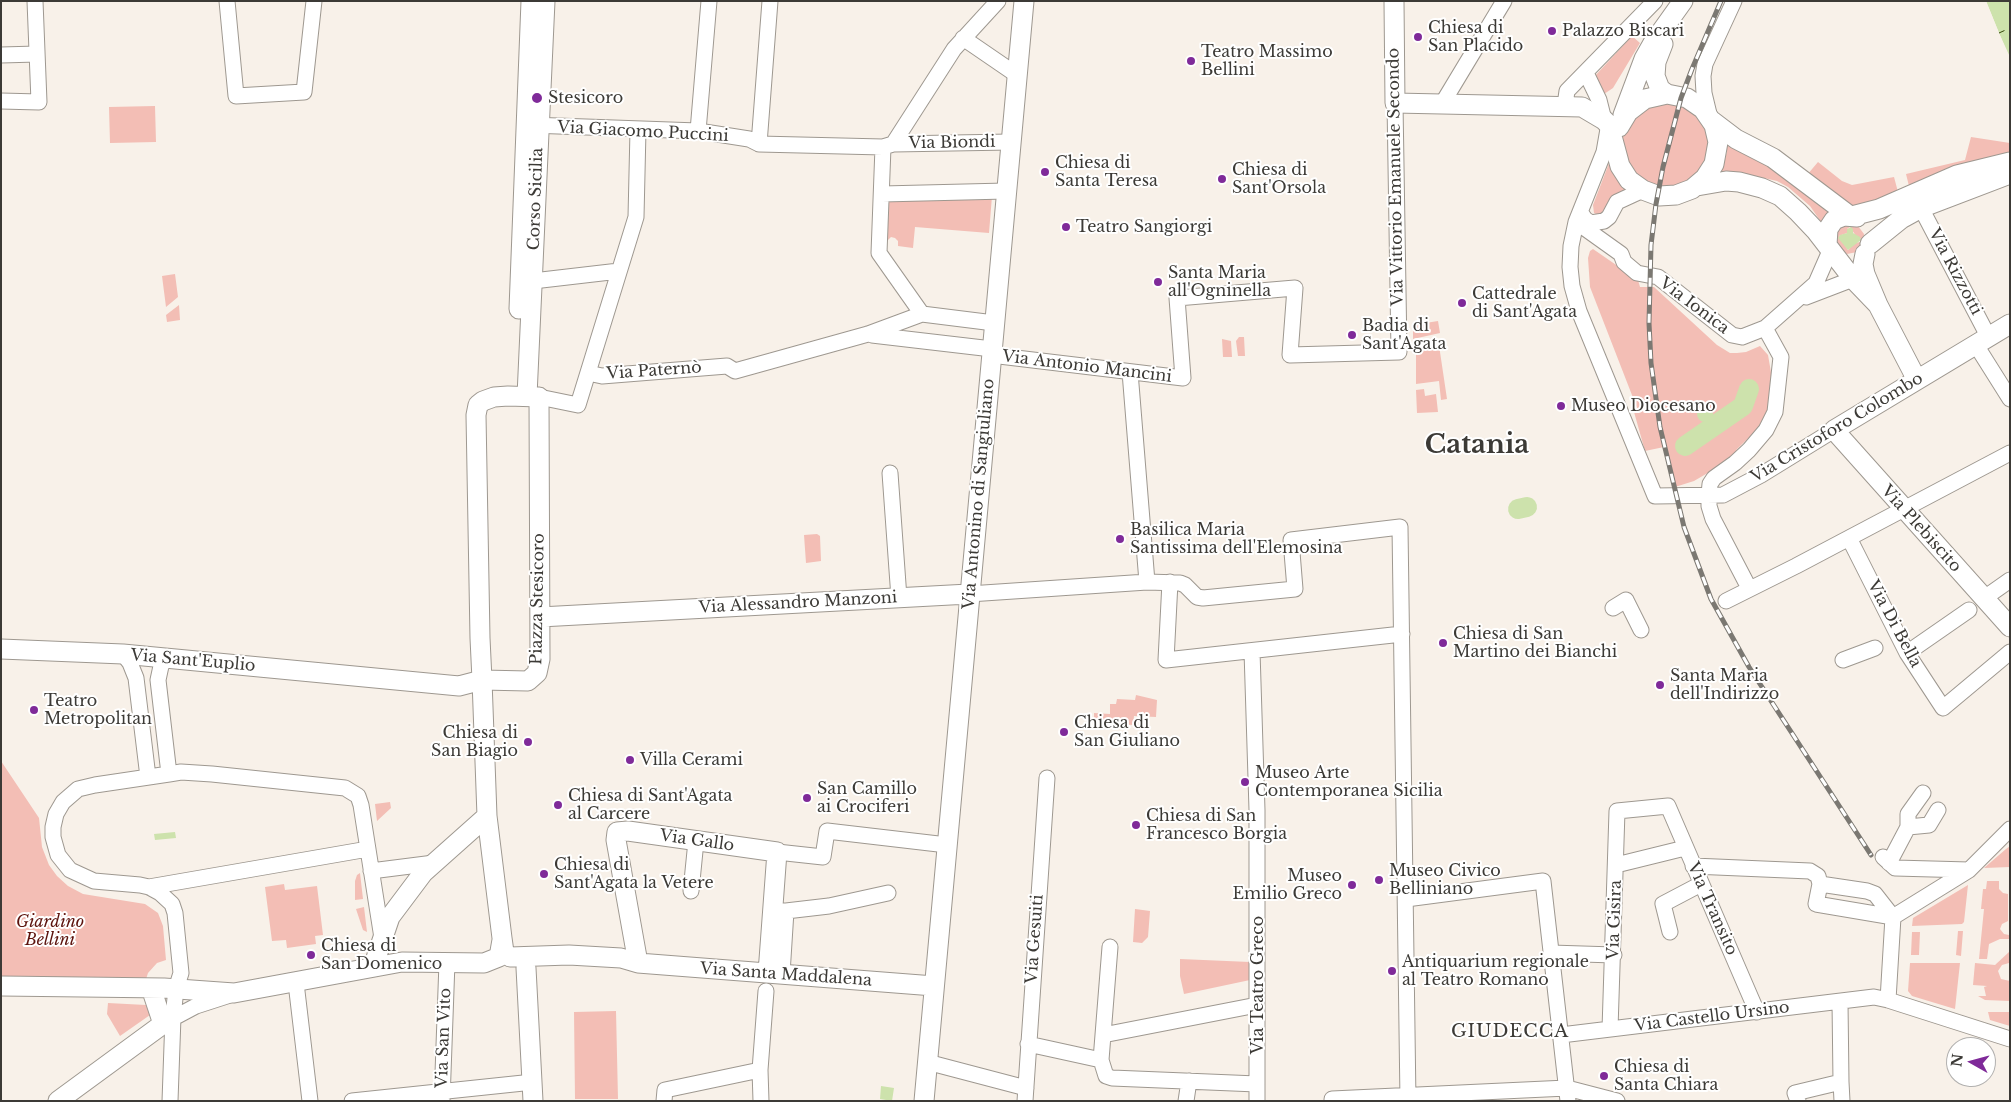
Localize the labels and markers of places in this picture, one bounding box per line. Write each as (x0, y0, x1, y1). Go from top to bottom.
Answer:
place label: Chiesa di San Placido (1428, 18, 1523, 56)
place label: Palazzo Biscari (1562, 21, 1684, 41)
marker: Palazzo Biscari (1546, 25, 1558, 37)
marker: Chiesa di San Placido (1412, 31, 1424, 43)
place label: Teatro Massimo Bellini (1201, 42, 1333, 80)
marker: Teatro Massimo Bellini (1185, 55, 1197, 67)
place label: Stesicoro (548, 88, 623, 108)
marker: Stesicoro (530, 91, 544, 105)
place label: Chiesa di Santa Teresa (1055, 153, 1158, 191)
place label: Chiesa di Sant'Orsola (1232, 160, 1326, 198)
marker: Chiesa di Santa Teresa (1039, 166, 1051, 178)
marker: Chiesa di Sant'Orsola (1216, 173, 1228, 185)
place label: Teatro Sangiorgi (1076, 217, 1212, 237)
marker: Teatro Sangiorgi (1060, 221, 1072, 233)
place label: Santa Maria all'Ogninella (1168, 263, 1271, 301)
marker: Santa Maria all'Ogninella (1152, 276, 1164, 288)
place label: Cattedrale di Sant'Agata (1472, 284, 1577, 322)
marker: Cattedrale di Sant'Agata (1456, 297, 1468, 309)
place label: Badia di Sant'Agata (1362, 316, 1446, 354)
marker: Badia di Sant'Agata (1346, 329, 1358, 341)
place label: Museo Diocesano (1571, 396, 1716, 416)
marker: Museo Diocesano (1555, 400, 1567, 412)
place label: Basilica Maria Santissima dell'Elemosina (1130, 520, 1342, 558)
marker: Basilica Maria Santissima dell'Elemosina (1114, 533, 1126, 545)
place label: Chiesa di San Martino dei Bianchi (1453, 624, 1617, 662)
marker: Chiesa di San Martino dei Bianchi (1437, 637, 1449, 649)
place label: Santa Maria dell'Indirizzo (1670, 666, 1779, 704)
marker: Santa Maria dell'Indirizzo (1654, 679, 1666, 691)
place label: Teatro Metropolitan (44, 691, 152, 729)
marker: Teatro Metropolitan (28, 704, 40, 716)
place label: Chiesa di San Giuliano (1074, 713, 1180, 751)
place label: Chiesa di San Biagio (431, 723, 518, 761)
marker: Chiesa di San Giuliano (1058, 726, 1070, 738)
marker: Chiesa di San Biagio (522, 736, 534, 748)
place label: Villa Cerami (640, 750, 743, 770)
marker: Villa Cerami (624, 754, 636, 766)
place label: Museo Arte Contemporanea Sicilia (1255, 763, 1443, 801)
marker: Museo Arte Contemporanea Sicilia (1239, 776, 1251, 788)
place label: San Camillo ai Crociferi (817, 779, 917, 817)
place label: Chiesa di Sant'Agata al Carcere (568, 786, 732, 824)
marker: San Camillo ai Crociferi (801, 792, 813, 804)
marker: Chiesa di Sant'Agata al Carcere (552, 799, 564, 811)
place label: Chiesa di San Francesco Borgia (1146, 806, 1287, 844)
marker: Chiesa di San Francesco Borgia (1130, 819, 1142, 831)
place label: Chiesa di Sant'Agata la Vetere (554, 855, 714, 893)
place label: Museo Civico Belliniano (1389, 861, 1501, 899)
place label: Museo Emilio Greco (1232, 866, 1342, 904)
marker: Chiesa di Sant'Agata la Vetere (538, 868, 550, 880)
marker: Museo Civico Belliniano (1373, 874, 1385, 886)
marker: Museo Emilio Greco (1346, 879, 1358, 891)
place label: Chiesa di San Domenico (321, 936, 442, 974)
marker: Chiesa di San Domenico (305, 949, 317, 961)
place label: Antiquarium regionale al Teatro Romano (1402, 952, 1589, 990)
marker: Antiquarium regionale al Teatro Romano (1386, 965, 1398, 977)
place label: Chiesa di Santa Chiara (1614, 1057, 1718, 1095)
marker: Chiesa di Santa Chiara (1598, 1070, 1610, 1082)

